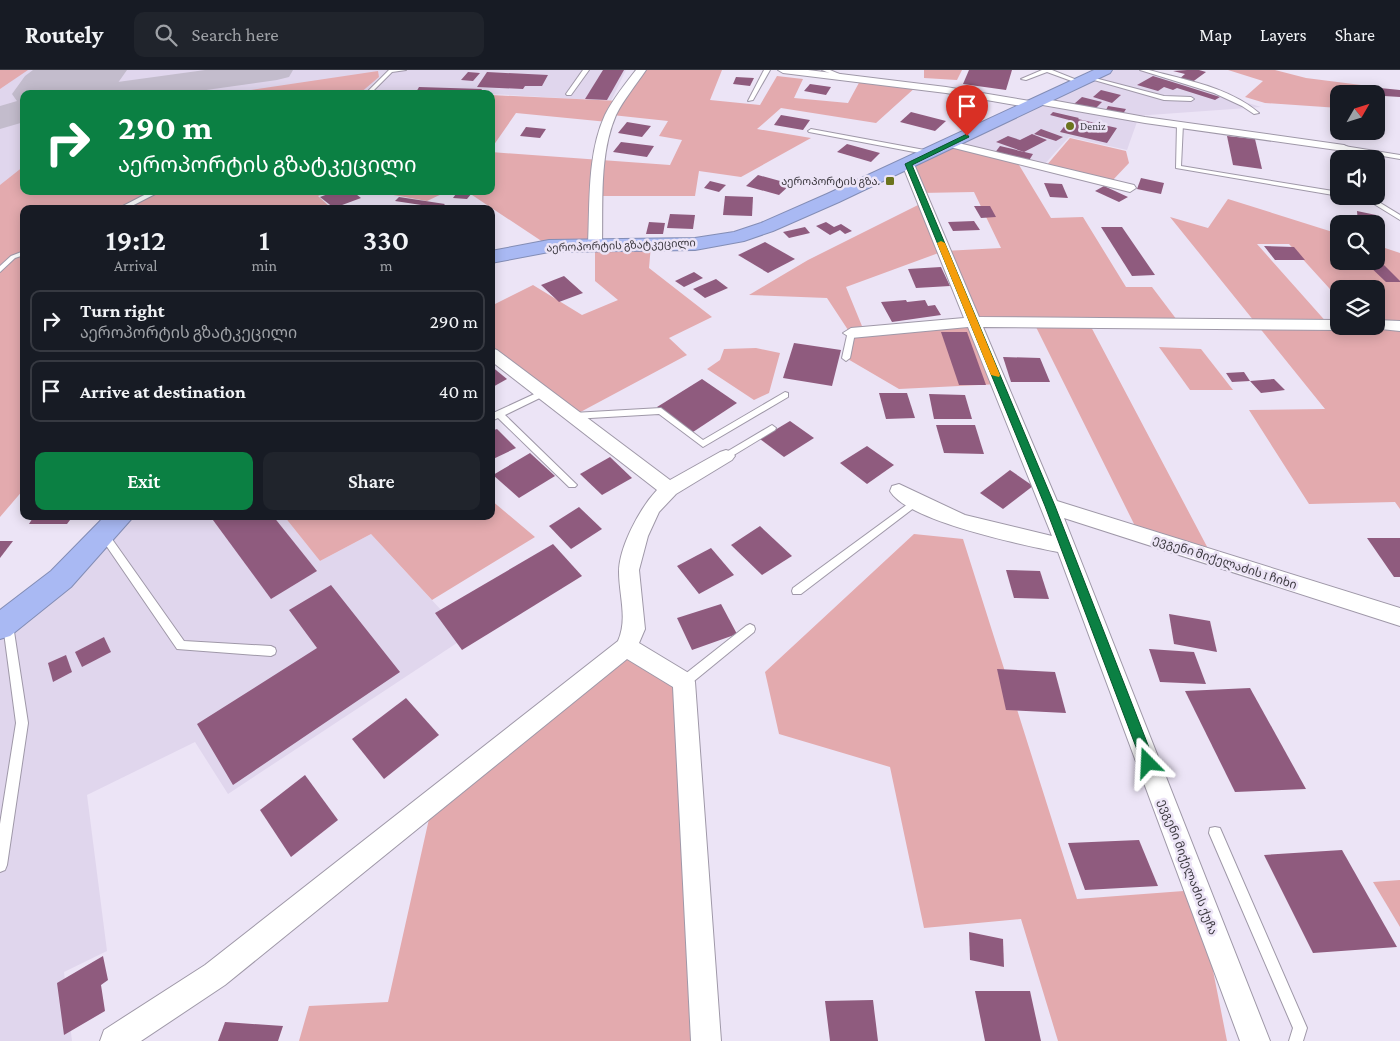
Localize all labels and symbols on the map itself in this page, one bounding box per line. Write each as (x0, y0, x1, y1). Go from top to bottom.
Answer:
pin (946, 85, 988, 136)
north arrow (1330, 85, 1385, 140)
marker: Deniz (1064, 120, 1076, 132)
place label: Deniz (1080, 120, 1106, 132)
place label: აეროპორტის გზა. (781, 175, 880, 188)
marker: აეროპორტის გზა. (884, 175, 896, 187)
street label: აეროპორტის გზატკეცილი (546, 236, 696, 255)
street label: ევგენი მიქელაძის I ჩიხი (1151, 532, 1299, 593)
position arrow (1121, 736, 1173, 788)
street label: ევგენი მიქელაძის ქუჩა (1155, 797, 1220, 937)

